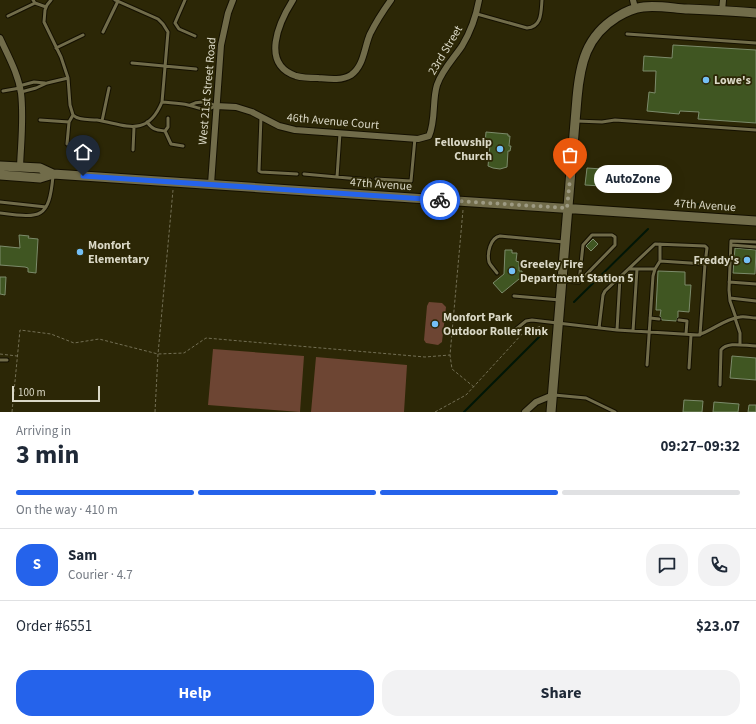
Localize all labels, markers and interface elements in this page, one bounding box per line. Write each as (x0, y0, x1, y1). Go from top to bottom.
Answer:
street label: 23rd Street (424, 22, 467, 78)
street label: West 21st Street Road (194, 36, 221, 146)
place label: Lowe's (714, 72, 751, 89)
marker: Lowe's (701, 75, 711, 85)
street label: 46th Avenue Court (286, 109, 380, 134)
place label: Fellowship Church (435, 134, 492, 165)
pin (66, 135, 100, 176)
pin (553, 138, 587, 179)
icon: home (72, 141, 94, 163)
marker: Fellowship Church (495, 144, 505, 154)
icon: bag (559, 144, 581, 166)
callout: AutoZone (594, 165, 672, 193)
text: AutoZone (605, 170, 661, 188)
street label: 47th Avenue (349, 174, 412, 195)
courier (420, 180, 460, 220)
icon: bike (429, 189, 451, 211)
street label: 47th Avenue (673, 195, 736, 216)
place label: Monfort Elementary (88, 237, 150, 268)
marker: Monfort Elementary (75, 247, 85, 257)
place label: Freddy's (693, 252, 739, 269)
marker: Freddy's (742, 255, 752, 265)
place label: Greeley Fire Department Station 5 (520, 256, 634, 287)
marker: Greeley Fire Department Station 5 (507, 266, 517, 276)
place label: Monfort Park Outdoor Roller Rink (443, 309, 548, 340)
marker: Monfort Park Outdoor Roller Rink (430, 319, 440, 329)
scale bar (12, 384, 100, 403)
text: 100 m (18, 385, 46, 400)
text: Arriving in (16, 422, 71, 440)
text: 3 min (16, 436, 79, 473)
text: 09:27–09:32 (660, 436, 740, 457)
text: On the way · 410 m (16, 501, 118, 519)
button: chat (646, 544, 688, 586)
button: phone (698, 544, 740, 586)
text: Sam (68, 545, 97, 566)
text: S (33, 554, 41, 575)
text: Courier · 4.7 (68, 566, 133, 584)
text: Order #6551 (16, 616, 92, 637)
text: $23.07 (696, 616, 740, 637)
button: Help (16, 670, 374, 716)
button: Share (382, 670, 740, 716)

